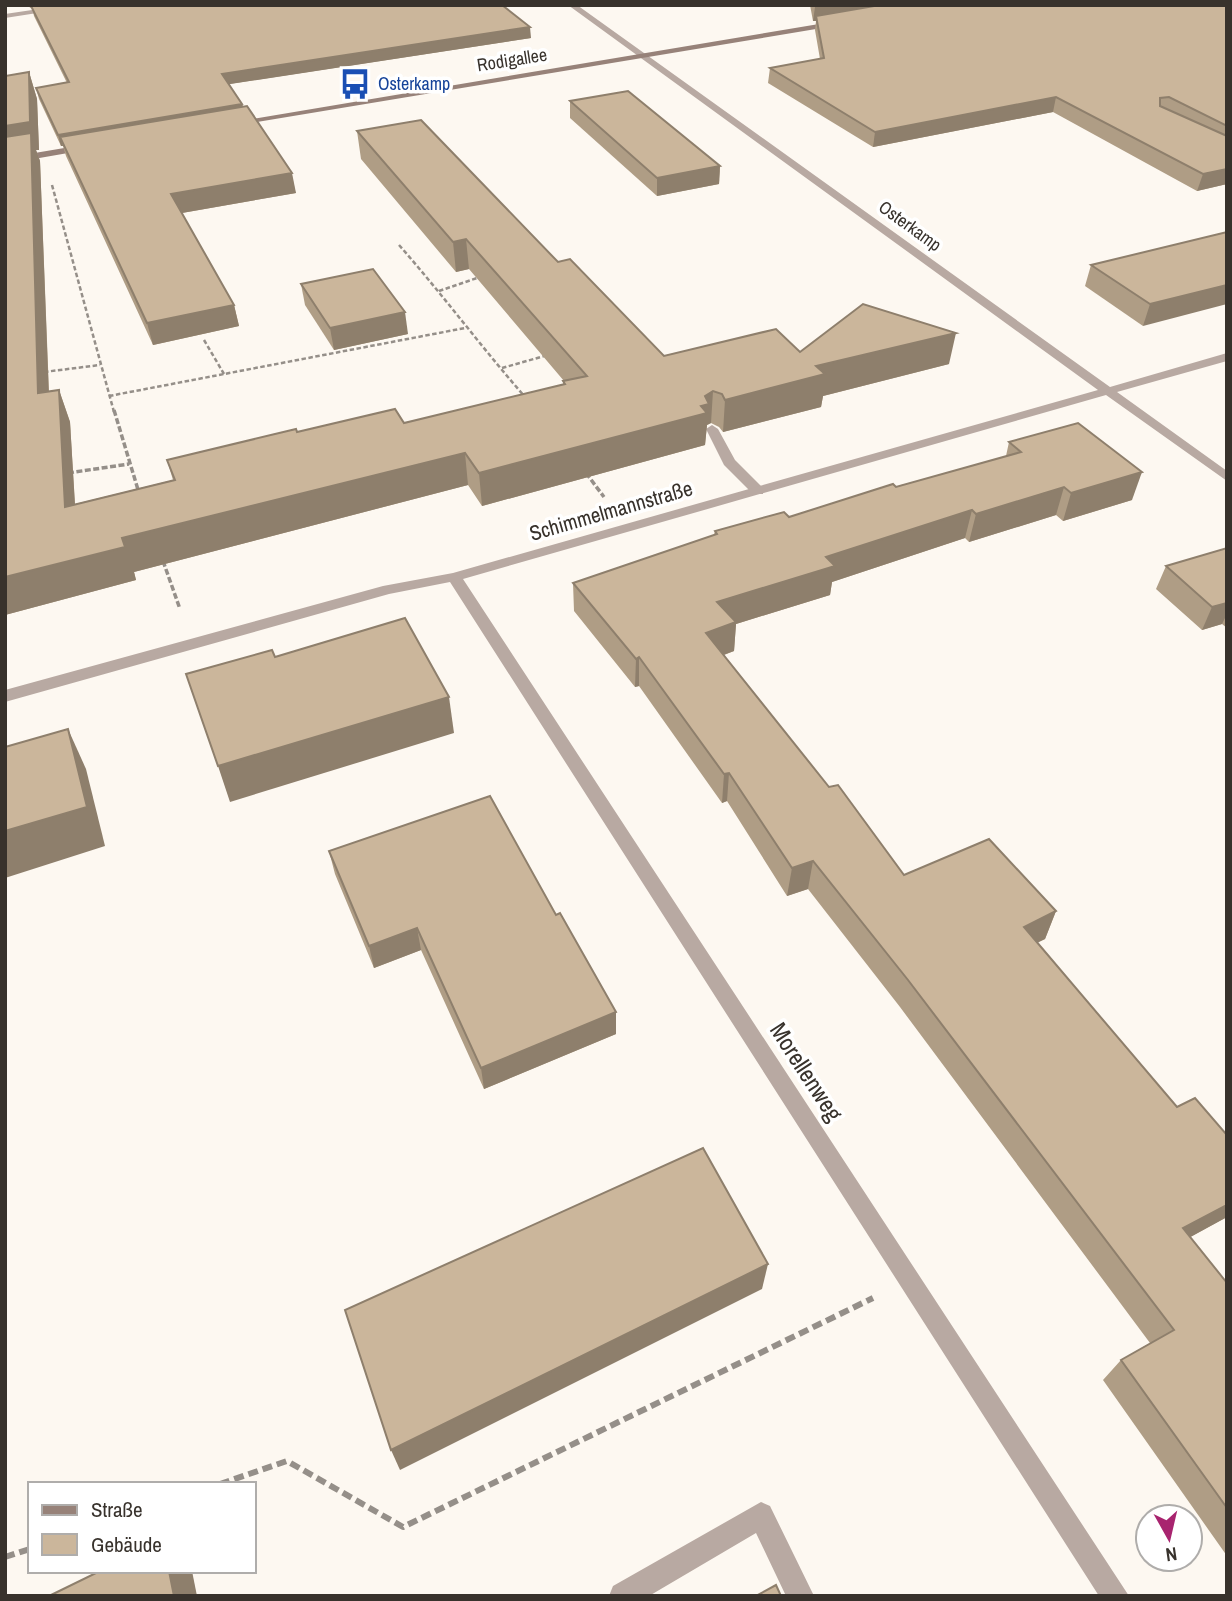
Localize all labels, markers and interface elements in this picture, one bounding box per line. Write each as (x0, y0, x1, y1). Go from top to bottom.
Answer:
street label: Rodigallee (475, 42, 549, 77)
bus stop icon: Osterkamp (338, 67, 372, 101)
place label: Osterkamp (378, 71, 450, 96)
street label: Osterkamp (874, 194, 947, 257)
street label: Schimmelmannstraße (526, 473, 696, 548)
street label: Morellenweg (763, 1016, 851, 1127)
legend (28, 1482, 256, 1573)
text: Straße (91, 1495, 143, 1524)
north arrow (1134, 1503, 1204, 1573)
text: Gebäude (91, 1530, 162, 1559)
text: N (1164, 1541, 1179, 1568)

